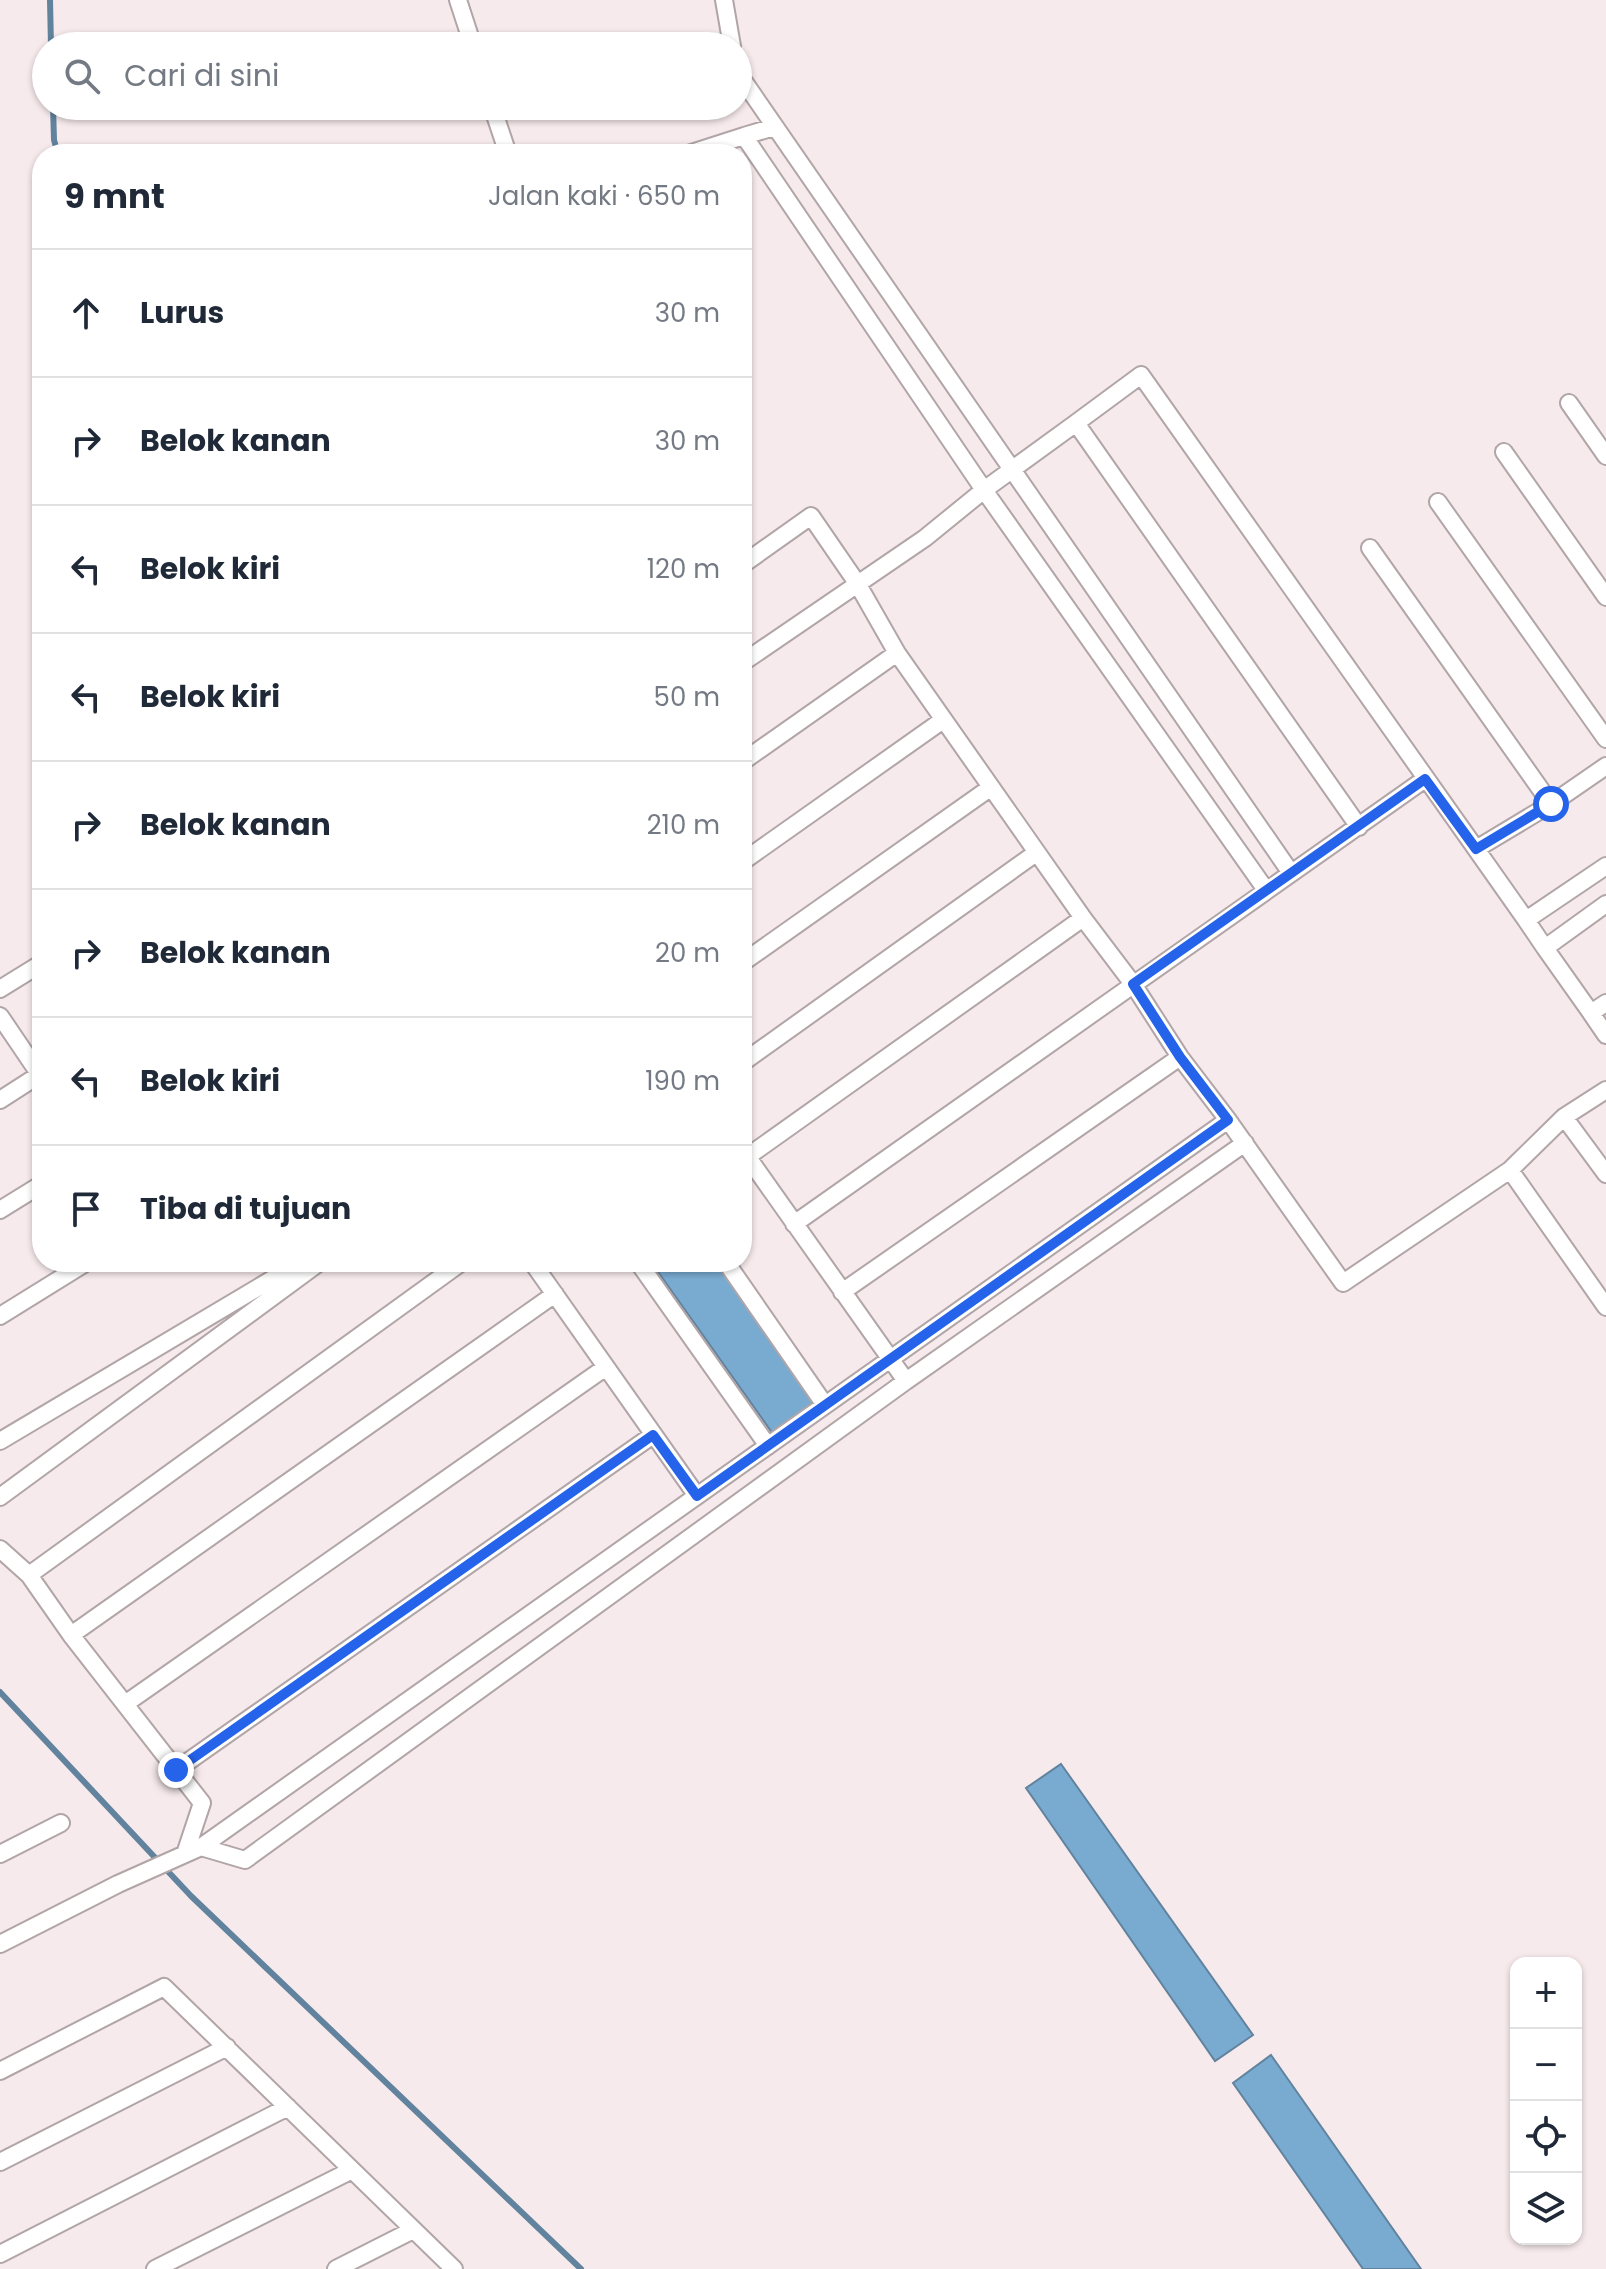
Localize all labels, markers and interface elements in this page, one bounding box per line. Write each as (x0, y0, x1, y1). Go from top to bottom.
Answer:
search box (32, 32, 752, 120)
icon: search (60, 54, 104, 98)
text: Cari di sini (124, 54, 279, 97)
text: 9 mnt (64, 172, 165, 220)
text: Jalan kaki · 650 m (488, 178, 720, 214)
icon: ahead (64, 291, 108, 335)
text: Lurus (140, 291, 224, 334)
text: 30 m (655, 295, 720, 331)
icon: right (64, 419, 108, 463)
text: Belok kanan (140, 419, 331, 462)
text: 30 m (655, 423, 720, 459)
icon: left (64, 547, 108, 591)
text: Belok kiri (140, 547, 280, 590)
text: 120 m (647, 551, 720, 587)
icon: left (64, 675, 108, 719)
text: Belok kiri (140, 675, 280, 718)
text: 50 m (654, 679, 720, 715)
route start (1533, 786, 1569, 822)
icon: right (64, 803, 108, 847)
text: Belok kanan (140, 803, 331, 846)
text: 210 m (647, 807, 720, 843)
icon: right (64, 931, 108, 975)
text: Belok kanan (140, 931, 331, 974)
text: 20 m (655, 935, 720, 971)
icon: left (64, 1059, 108, 1103)
text: Belok kiri (140, 1059, 280, 1102)
text: 190 m (645, 1063, 720, 1099)
icon: arrive (64, 1187, 108, 1231)
text: Tiba di tujuan (140, 1187, 351, 1230)
route end (158, 1752, 194, 1788)
map controls (1510, 1957, 1582, 2245)
button: + (1510, 1957, 1582, 2029)
button: − (1510, 2029, 1582, 2101)
button: locate (1510, 2101, 1582, 2173)
button: layers (1510, 2173, 1582, 2245)

